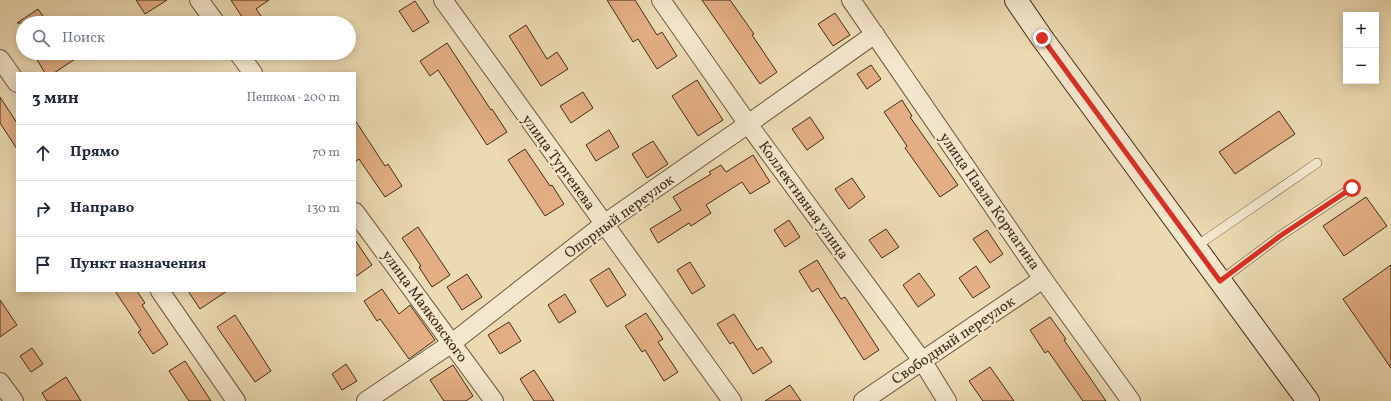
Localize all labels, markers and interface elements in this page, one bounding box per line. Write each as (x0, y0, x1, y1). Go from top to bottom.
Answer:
map controls (1343, 12, 1379, 84)
button: + (1343, 12, 1379, 48)
search box (16, 16, 356, 60)
icon: search (30, 27, 52, 49)
text: Поиск (62, 28, 105, 49)
route end (1033, 29, 1051, 47)
button: − (1343, 48, 1379, 84)
text: 3 мин (32, 87, 79, 110)
text: Пешком · 200 m (246, 89, 340, 107)
street label: улица Тургенева (516, 111, 600, 215)
street label: улица Павла Корчагина (933, 129, 1044, 275)
street label: Коллективная улица (753, 137, 853, 265)
icon: ahead (32, 142, 54, 164)
text: Прямо (70, 142, 119, 163)
text: 70 m (312, 144, 340, 162)
street label: Опорный переулок (561, 170, 679, 264)
route start (1343, 179, 1361, 197)
icon: right (32, 198, 54, 220)
text: Направо (70, 198, 134, 219)
text: 130 m (307, 200, 340, 218)
street label: улица Маяковского (376, 246, 472, 367)
icon: arrive (32, 254, 54, 276)
text: Пункт назначения (70, 254, 206, 275)
street label: Свободный переулок (888, 292, 1020, 390)

